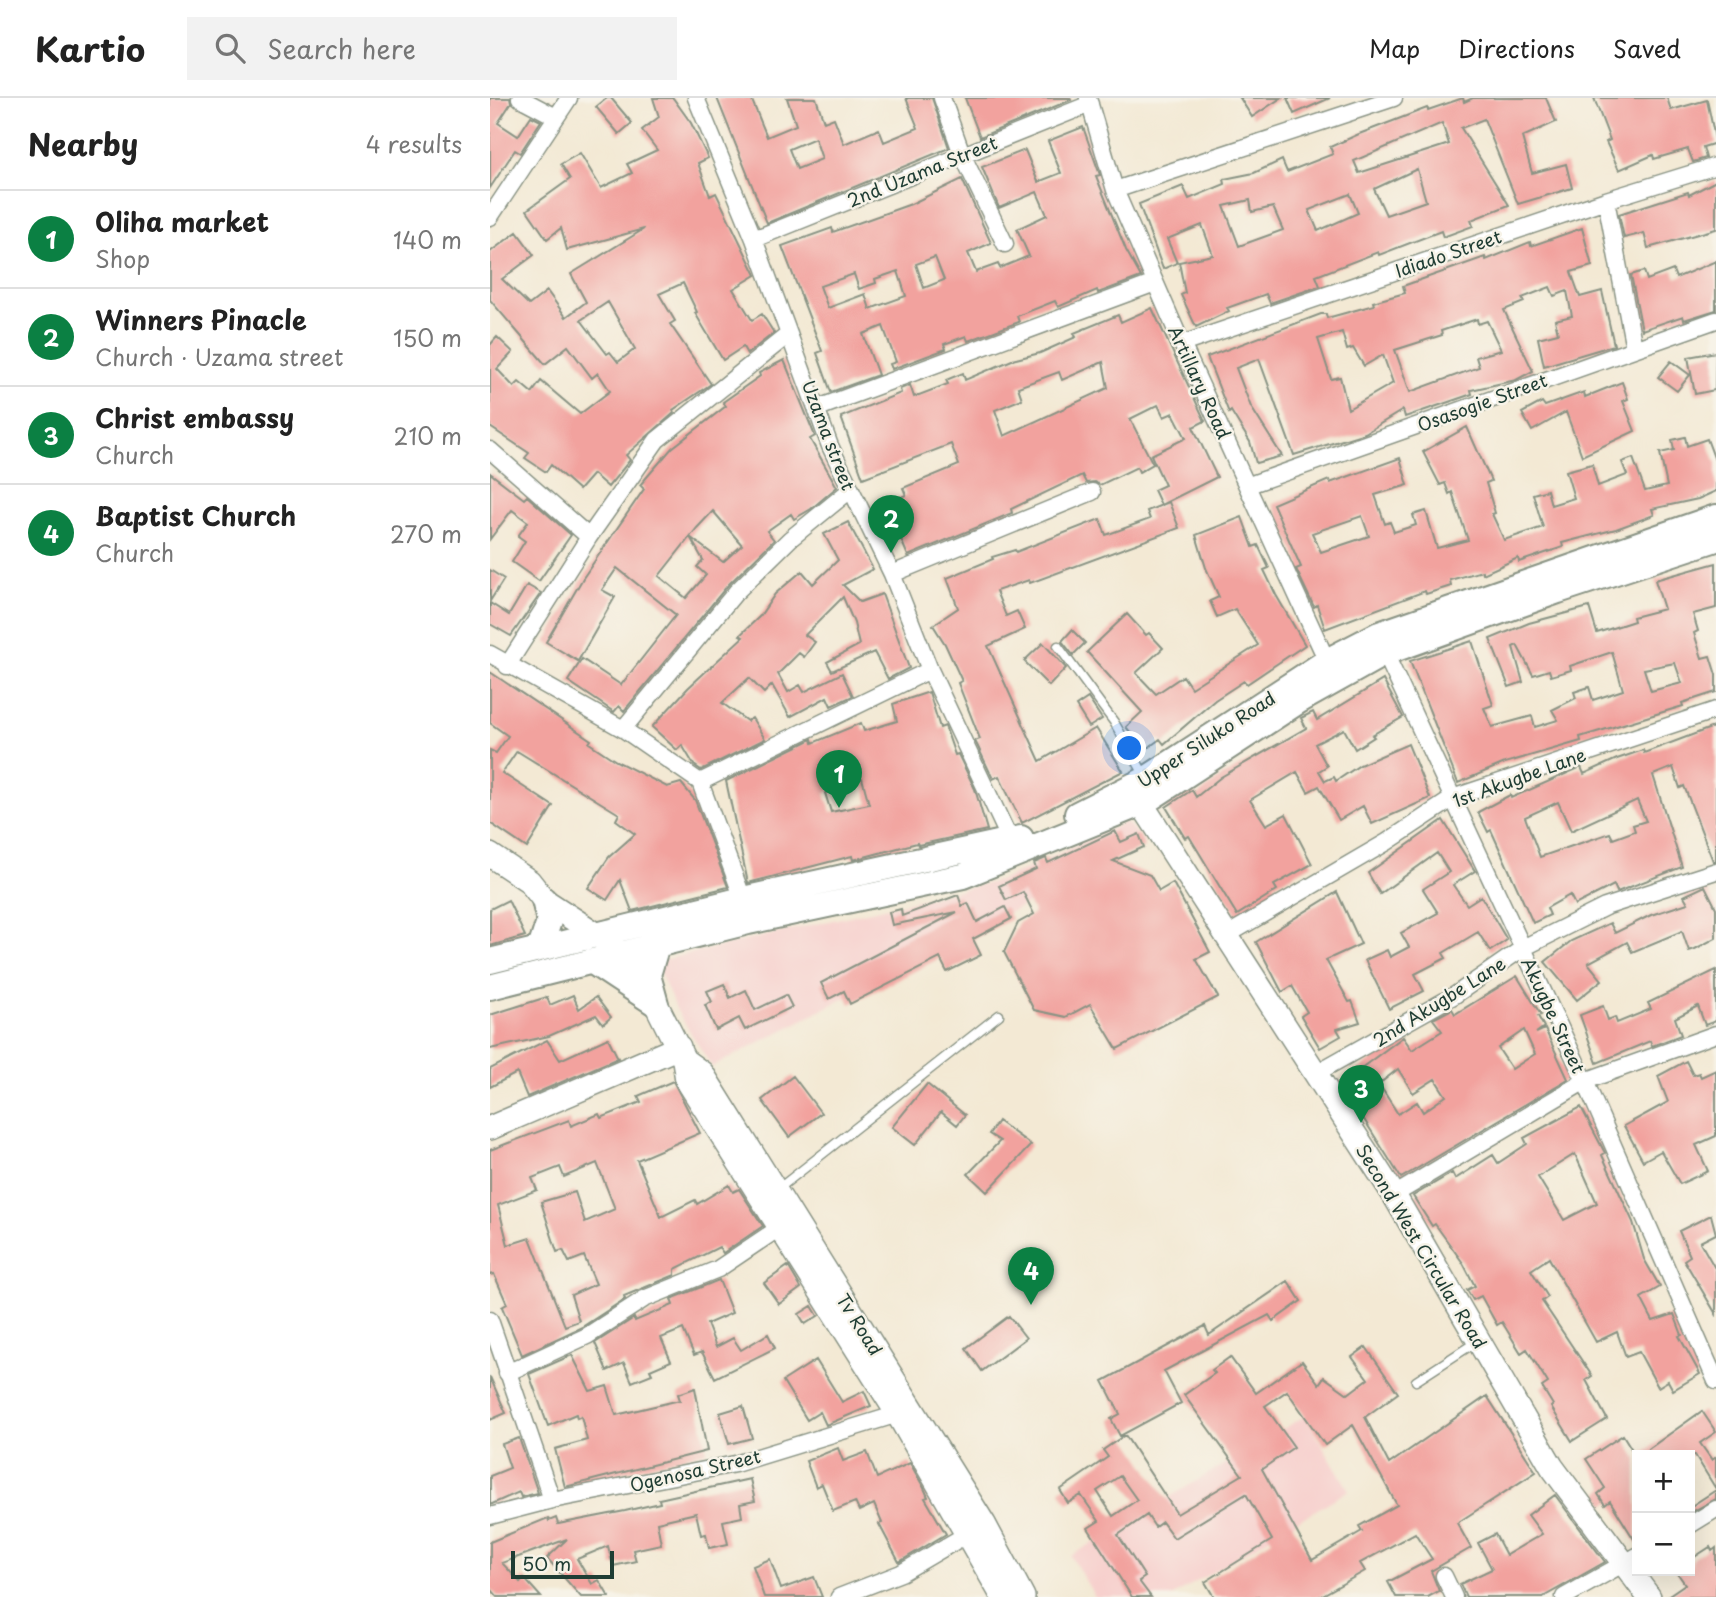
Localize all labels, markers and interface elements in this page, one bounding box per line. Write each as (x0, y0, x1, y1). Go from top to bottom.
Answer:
search box (187, 17, 677, 80)
text: Kartio (35, 23, 145, 73)
icon: search (211, 29, 249, 67)
text: Search here (267, 29, 416, 68)
text: Map (1369, 30, 1420, 66)
text: Directions (1458, 30, 1575, 66)
text: Saved (1613, 30, 1681, 66)
text: Nearby (28, 121, 138, 166)
text: 4 results (366, 126, 462, 161)
street label: 2nd Uzama Street (843, 129, 1001, 213)
text: Oliha market (95, 202, 269, 241)
text: 1 (46, 222, 57, 257)
text: 140 m (393, 222, 462, 257)
street label: Idiado Street (1391, 222, 1505, 284)
text: Shop (95, 241, 150, 276)
text: Winners Pinacle (95, 300, 307, 339)
text: 2 (43, 320, 59, 355)
text: 150 m (393, 320, 462, 355)
street label: Artillary Road (1162, 321, 1238, 443)
text: Church · Uzama street (95, 339, 344, 374)
street label: Osasogie Street (1413, 366, 1551, 438)
street label: Uzama street (796, 376, 862, 494)
text: Christ embassy (95, 398, 294, 437)
text: 3 (43, 418, 59, 453)
text: 210 m (394, 418, 462, 453)
text: Church (95, 437, 174, 472)
pin: 2 (868, 495, 914, 553)
text: Baptist Church (95, 496, 296, 535)
text: 4 (43, 516, 59, 551)
text: 270 m (390, 516, 462, 551)
text: Church (95, 535, 174, 570)
street label: Upper Siluko Road (1132, 684, 1280, 794)
your location (1112, 731, 1146, 765)
street label: 1st Akugbe Lane (1448, 740, 1590, 814)
pin: 1 (816, 750, 862, 808)
street label: 2nd Akugbe Lane (1367, 949, 1511, 1053)
street label: Akugbe Street (1515, 953, 1593, 1077)
pin: 3 (1338, 1065, 1384, 1123)
street label: Second West Circular Road (1350, 1138, 1494, 1354)
pin: 4 (1008, 1247, 1054, 1305)
street label: Tv Road (830, 1288, 890, 1360)
street label: Ogenosa Street (627, 1442, 763, 1498)
map controls (1632, 1450, 1695, 1576)
button: + (1632, 1450, 1695, 1513)
button: − (1632, 1513, 1695, 1576)
scale bar (511, 1548, 614, 1580)
text: 50 m (522, 1549, 571, 1577)

